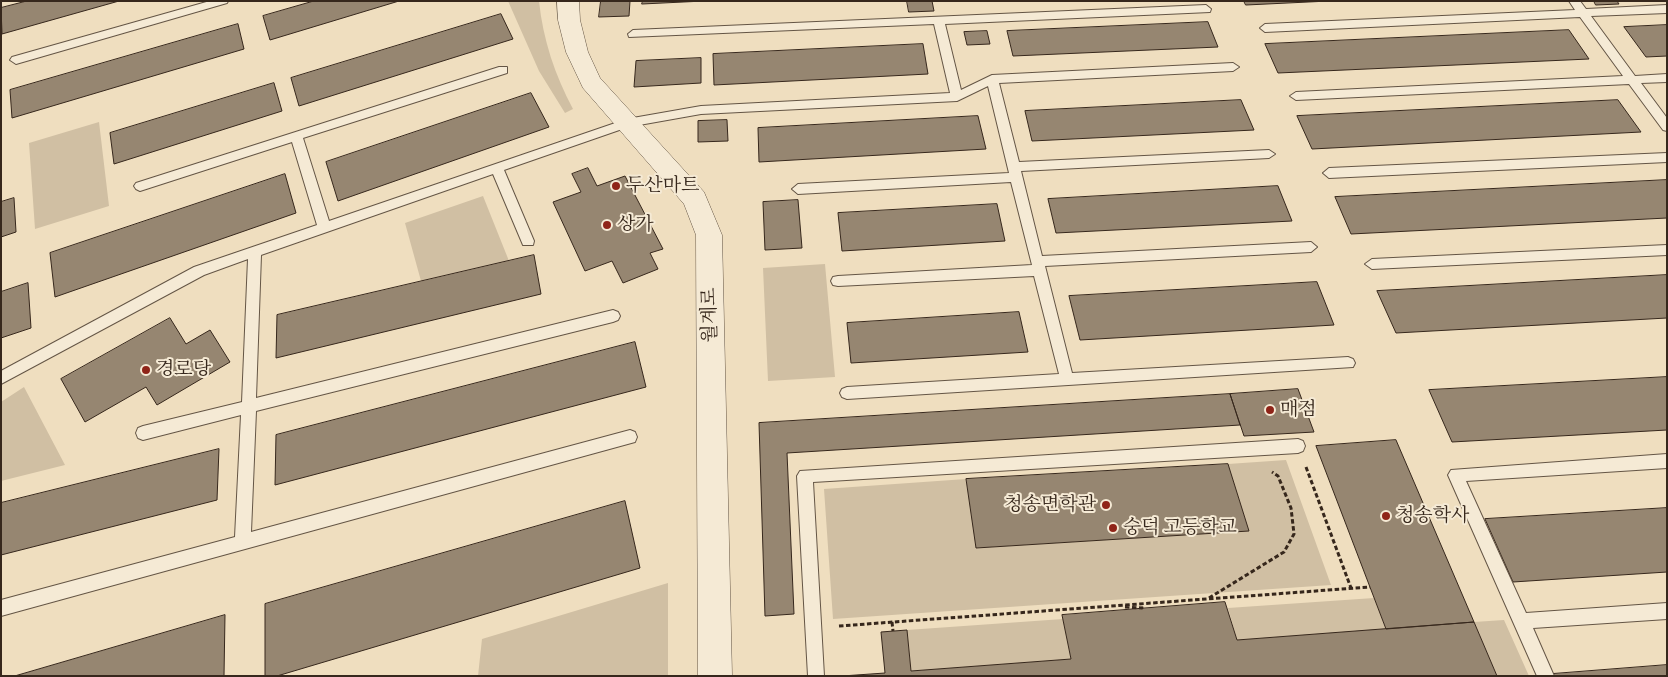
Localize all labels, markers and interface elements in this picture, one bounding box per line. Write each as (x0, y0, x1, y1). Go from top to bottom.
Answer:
place label: 두산마트 (626, 175, 699, 197)
marker: 두산마트 (610, 180, 622, 192)
place label: 상가 (617, 214, 654, 236)
marker: 상가 (601, 219, 613, 231)
street label: 월계로 (698, 287, 722, 343)
place label: 경로당 (156, 359, 211, 381)
marker: 경로당 (140, 364, 152, 376)
place label: 매점 (1280, 399, 1317, 421)
marker: 매점 (1264, 404, 1276, 416)
place label: 청송면학관 (1004, 494, 1096, 516)
marker: 청송면학관 (1100, 499, 1112, 511)
place label: 청송학사 (1396, 505, 1469, 527)
marker: 청송학사 (1380, 510, 1392, 522)
place label: 숭덕 고등학교 (1123, 517, 1237, 539)
marker: 숭덕 고등학교 (1107, 522, 1119, 534)

